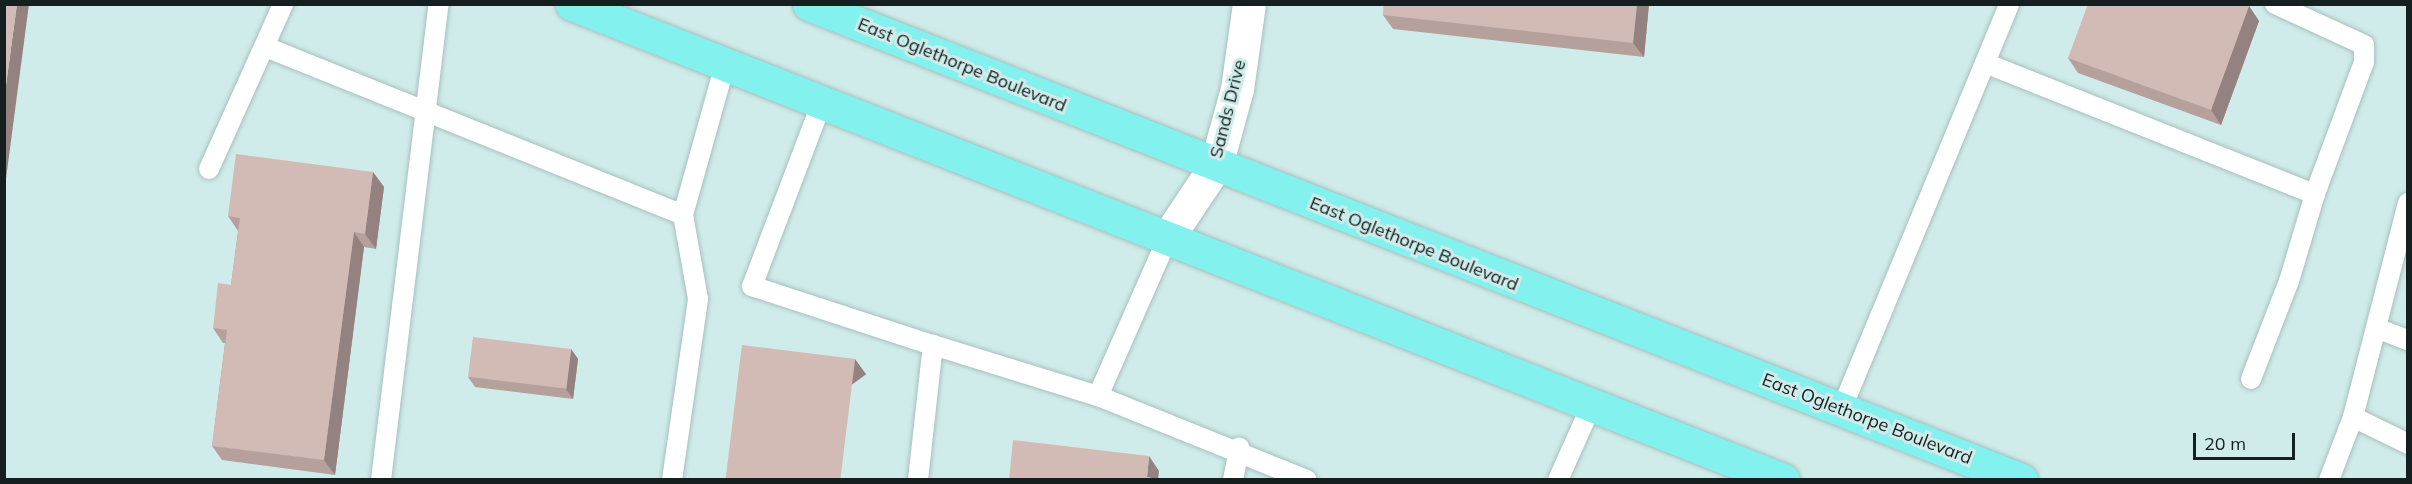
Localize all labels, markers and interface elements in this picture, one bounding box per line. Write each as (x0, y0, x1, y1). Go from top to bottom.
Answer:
street label: East Oglethorpe Boulevard (855, 13, 1069, 117)
street label: Sands Drive (1205, 58, 1251, 160)
street label: East Oglethorpe Boulevard (1307, 192, 1521, 296)
street label: East Oglethorpe Boulevard (1759, 369, 1975, 469)
scale bar (2196, 421, 2298, 459)
text: 20 m (2204, 432, 2246, 455)

